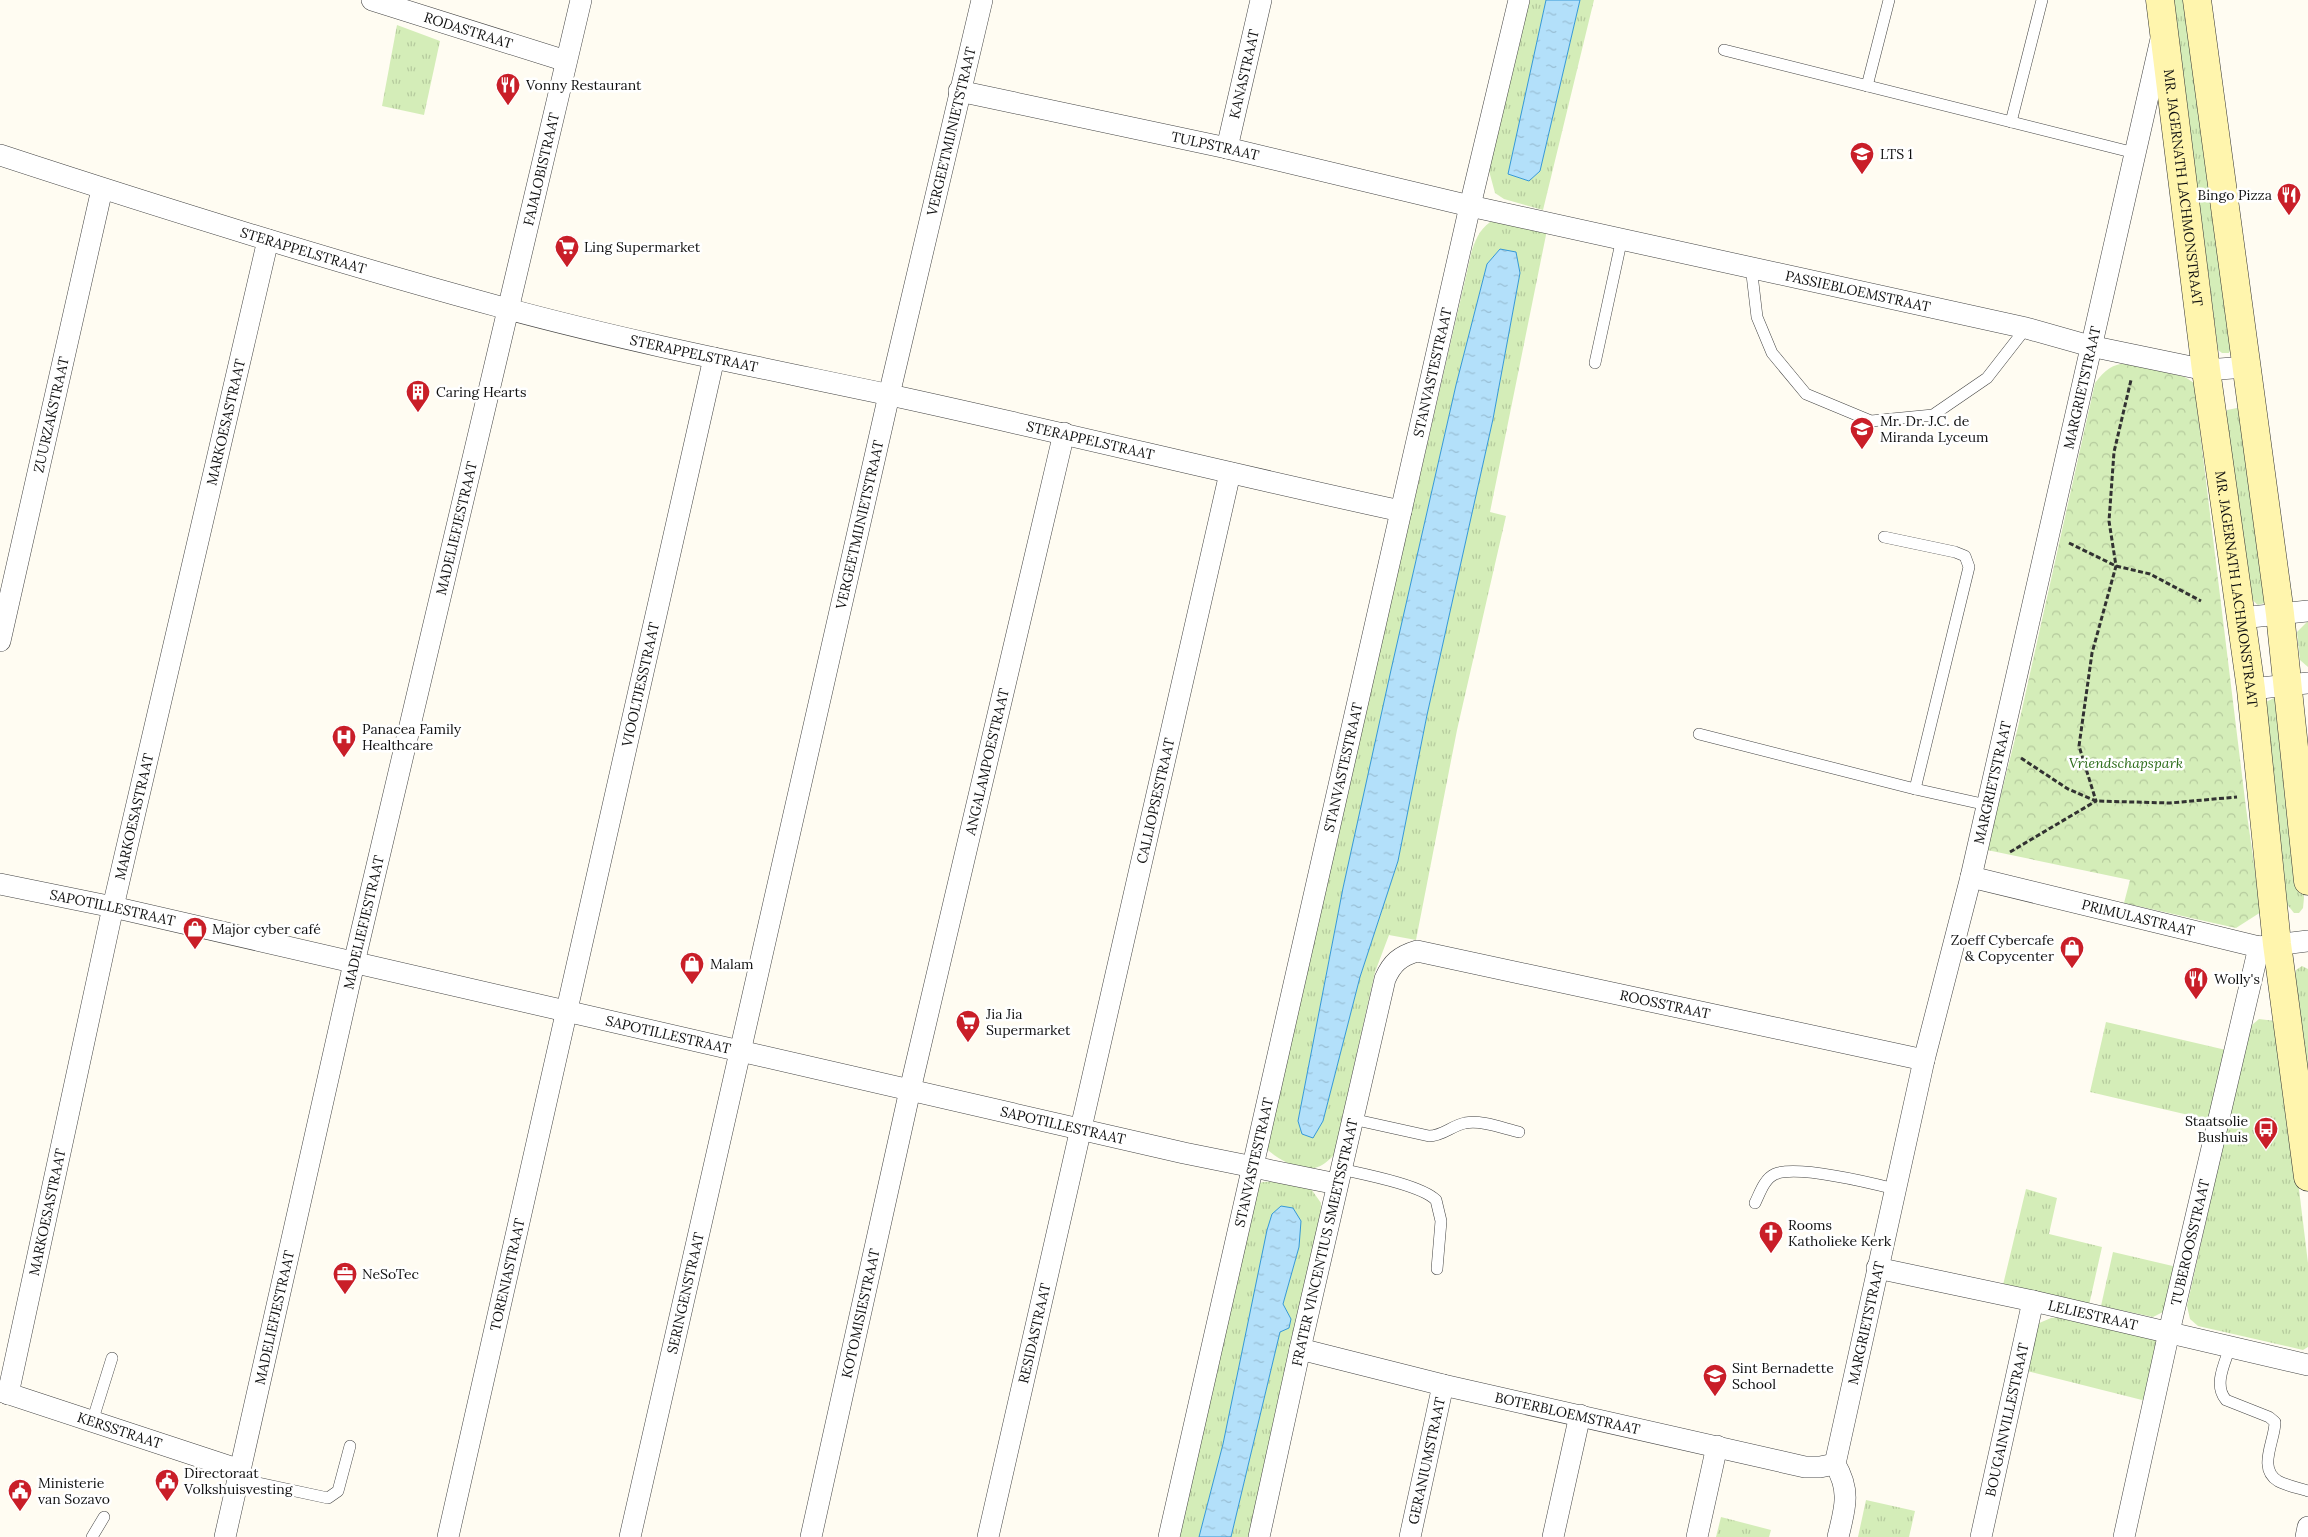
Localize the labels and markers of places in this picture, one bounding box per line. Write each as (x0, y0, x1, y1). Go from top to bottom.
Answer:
restaurant icon: Vonny Restaurant (495, 72, 521, 106)
place label: Vonny Restaurant (525, 76, 642, 94)
school or university icon: LTS 1 (1849, 141, 1875, 175)
place label: LTS 1 (1880, 145, 1913, 163)
restaurant icon: Bingo Pizza (2276, 182, 2302, 216)
place label: Bingo Pizza (2198, 186, 2272, 204)
supermarket icon: Ling Supermarket (554, 234, 580, 268)
place label: Ling Supermarket (584, 238, 701, 256)
building icon: Caring Hearts (405, 379, 431, 413)
place label: Caring Hearts (436, 383, 526, 401)
place label: Mr. Dr. J.C. de Miranda Lyceum (1880, 412, 1989, 446)
school or university icon: Mr. Dr. J.C. de Miranda Lyceum (1849, 416, 1875, 450)
place label: Panacea Family Healthcare (362, 720, 462, 754)
hospital icon: Panacea Family Healthcare (331, 724, 357, 758)
shop icon: Major cyber café (182, 916, 208, 950)
place label: Major cyber café (212, 920, 321, 938)
place label: Zoeff Cybercafe & Copycenter (1951, 931, 2054, 965)
shop icon: Zoeff Cybercafe & Copycenter (2059, 935, 2085, 969)
shop icon: Malam (679, 951, 705, 985)
place label: Malam (710, 955, 754, 973)
restaurant icon: Wolly's (2183, 966, 2209, 1000)
place label: Wolly's (2214, 970, 2260, 988)
place label: Jia Jia Supermarket (985, 1005, 1071, 1039)
supermarket icon: Jia Jia Supermarket (955, 1009, 981, 1043)
place label: Staatsolie Bushuis (2185, 1112, 2248, 1146)
bus stop icon: Staatsolie Bushuis (2253, 1116, 2279, 1150)
place label: Rooms Katholieke Kerk (1788, 1216, 1892, 1250)
church icon: Rooms Katholieke Kerk (1758, 1220, 1784, 1254)
office icon: NeSoTec (332, 1261, 358, 1295)
place label: NeSoTec (362, 1265, 419, 1283)
place label: Sint Bernadette School (1732, 1359, 1834, 1393)
school or university icon: Sint Bernadette School (1702, 1363, 1728, 1397)
place label: Directoraat Volkshuisvesting (183, 1464, 293, 1498)
public building icon: Directoraat Volkshuisvesting (154, 1468, 180, 1502)
place label: Ministerie van Sozavo (38, 1474, 110, 1508)
public building icon: Ministerie van Sozavo (7, 1478, 33, 1512)

